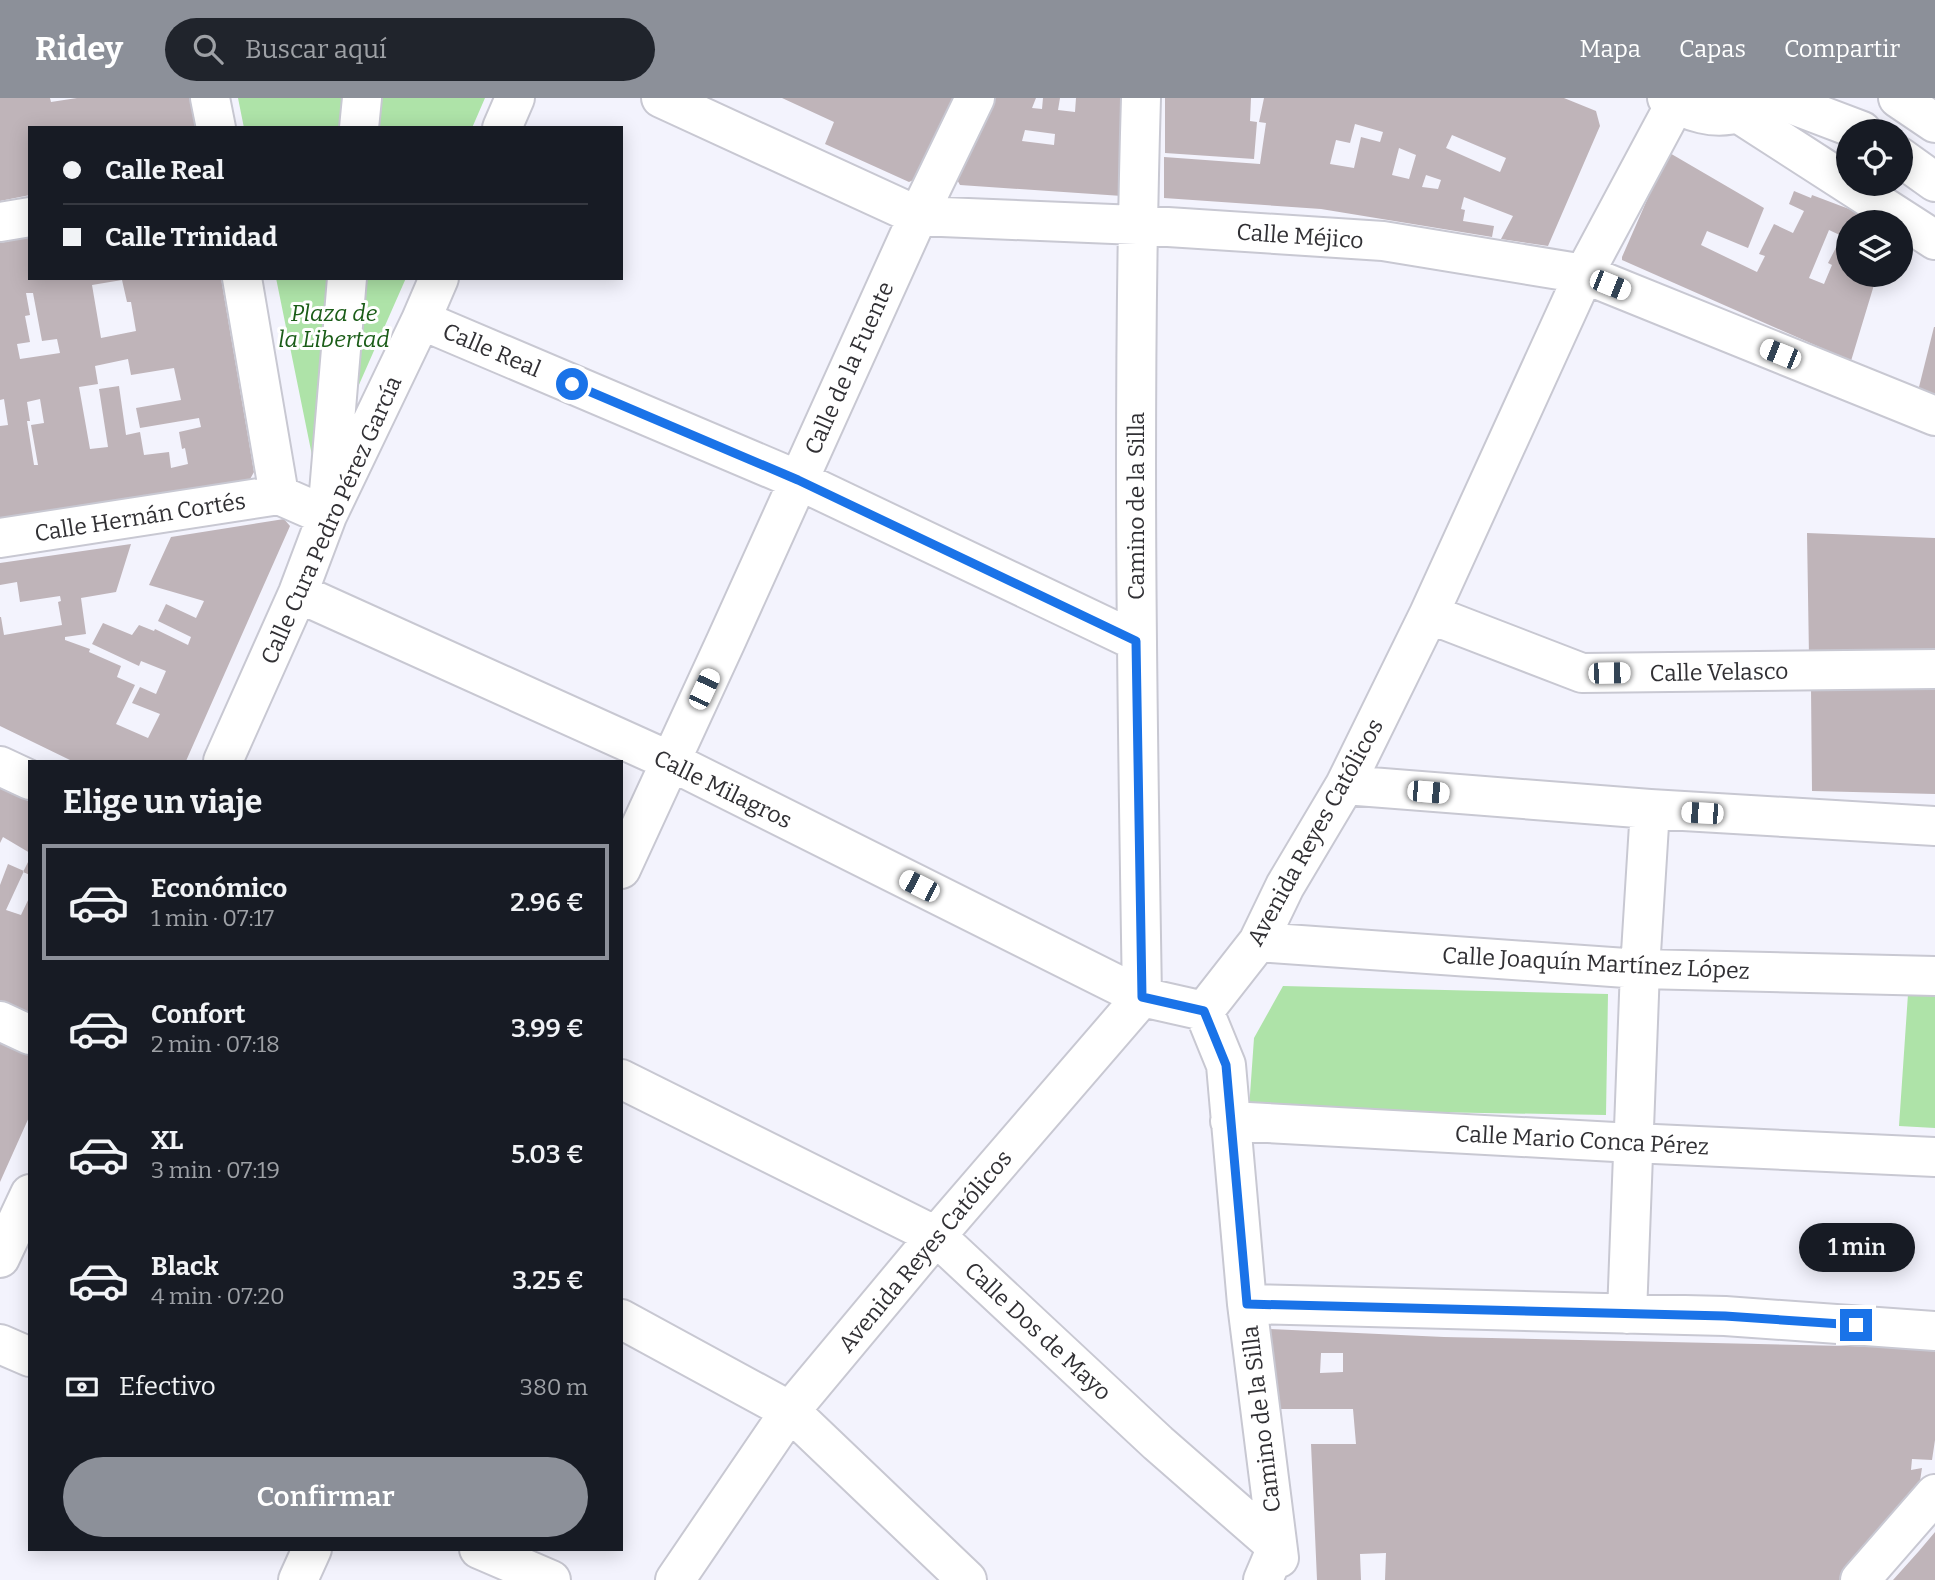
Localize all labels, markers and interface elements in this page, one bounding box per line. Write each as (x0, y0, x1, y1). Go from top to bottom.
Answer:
search box (165, 18, 655, 81)
text: Ridey (35, 29, 123, 69)
icon: search (189, 30, 227, 68)
text: Buscar aquí (245, 34, 387, 65)
text: Mapa (1579, 35, 1641, 63)
text: Capas (1679, 35, 1746, 63)
text: Compartir (1784, 35, 1900, 63)
map controls (1836, 119, 1913, 287)
button: locate (1836, 119, 1913, 196)
text: Calle Real (105, 155, 224, 186)
button: layers (1836, 210, 1913, 287)
street label: Calle Méjico (1235, 218, 1365, 254)
text: Calle Trinidad (105, 222, 277, 253)
car (1587, 267, 1634, 303)
street label: Calle de la Fuente (798, 277, 900, 459)
park label: Plaza de la Libertad (278, 299, 390, 353)
street label: Calle Real (439, 317, 546, 383)
car (1757, 336, 1804, 372)
route start (556, 368, 588, 400)
street label: Calle Cura Pedro Pérez García (255, 371, 408, 669)
street label: Camino de la Silla (1122, 412, 1150, 600)
street label: Calle Hernán Cortés (32, 486, 248, 548)
street label: Calle Velasco (1649, 657, 1789, 687)
car (1588, 662, 1631, 684)
car (686, 666, 723, 712)
street label: Avenida Reyes Católicos (1241, 714, 1389, 950)
street label: Calle Milagros (649, 744, 797, 834)
car (1407, 780, 1450, 804)
text: Elige un viaje (63, 783, 262, 821)
car (1681, 801, 1724, 825)
car (896, 867, 943, 905)
icon: car (67, 871, 130, 934)
text: Económico (151, 873, 287, 904)
text: 2.96 € (510, 887, 584, 918)
text: 1 min · 07:17 (151, 904, 274, 932)
street label: Calle Joaquín Martínez López (1442, 941, 1750, 985)
icon: car (67, 997, 130, 1060)
text: Confort (151, 999, 246, 1030)
text: 3.99 € (511, 1013, 584, 1044)
text: 2 min · 07:18 (151, 1030, 280, 1058)
street label: Calle Mario Conca Pérez (1454, 1119, 1710, 1161)
icon: car (67, 1123, 130, 1186)
text: XL (151, 1125, 183, 1156)
text: 5.03 € (511, 1139, 584, 1170)
street label: Avenida Reyes Católicos (832, 1144, 1018, 1358)
text: 3 min · 07:19 (151, 1156, 280, 1184)
callout: 1 min (1798, 1224, 1914, 1272)
text: 1 min (1828, 1233, 1886, 1261)
icon: car (67, 1249, 130, 1312)
text: Black (151, 1251, 219, 1282)
street label: Calle Dos de Mayo (959, 1256, 1117, 1406)
text: 3.25 € (512, 1265, 584, 1296)
text: 4 min · 07:20 (151, 1282, 285, 1310)
route end (1840, 1309, 1872, 1341)
street label: Camino de la Silla (1236, 1324, 1286, 1514)
icon: cash (63, 1368, 101, 1406)
text: Efectivo (119, 1371, 216, 1402)
text: 380 m (520, 1373, 588, 1401)
button: Confirmar (63, 1457, 588, 1537)

